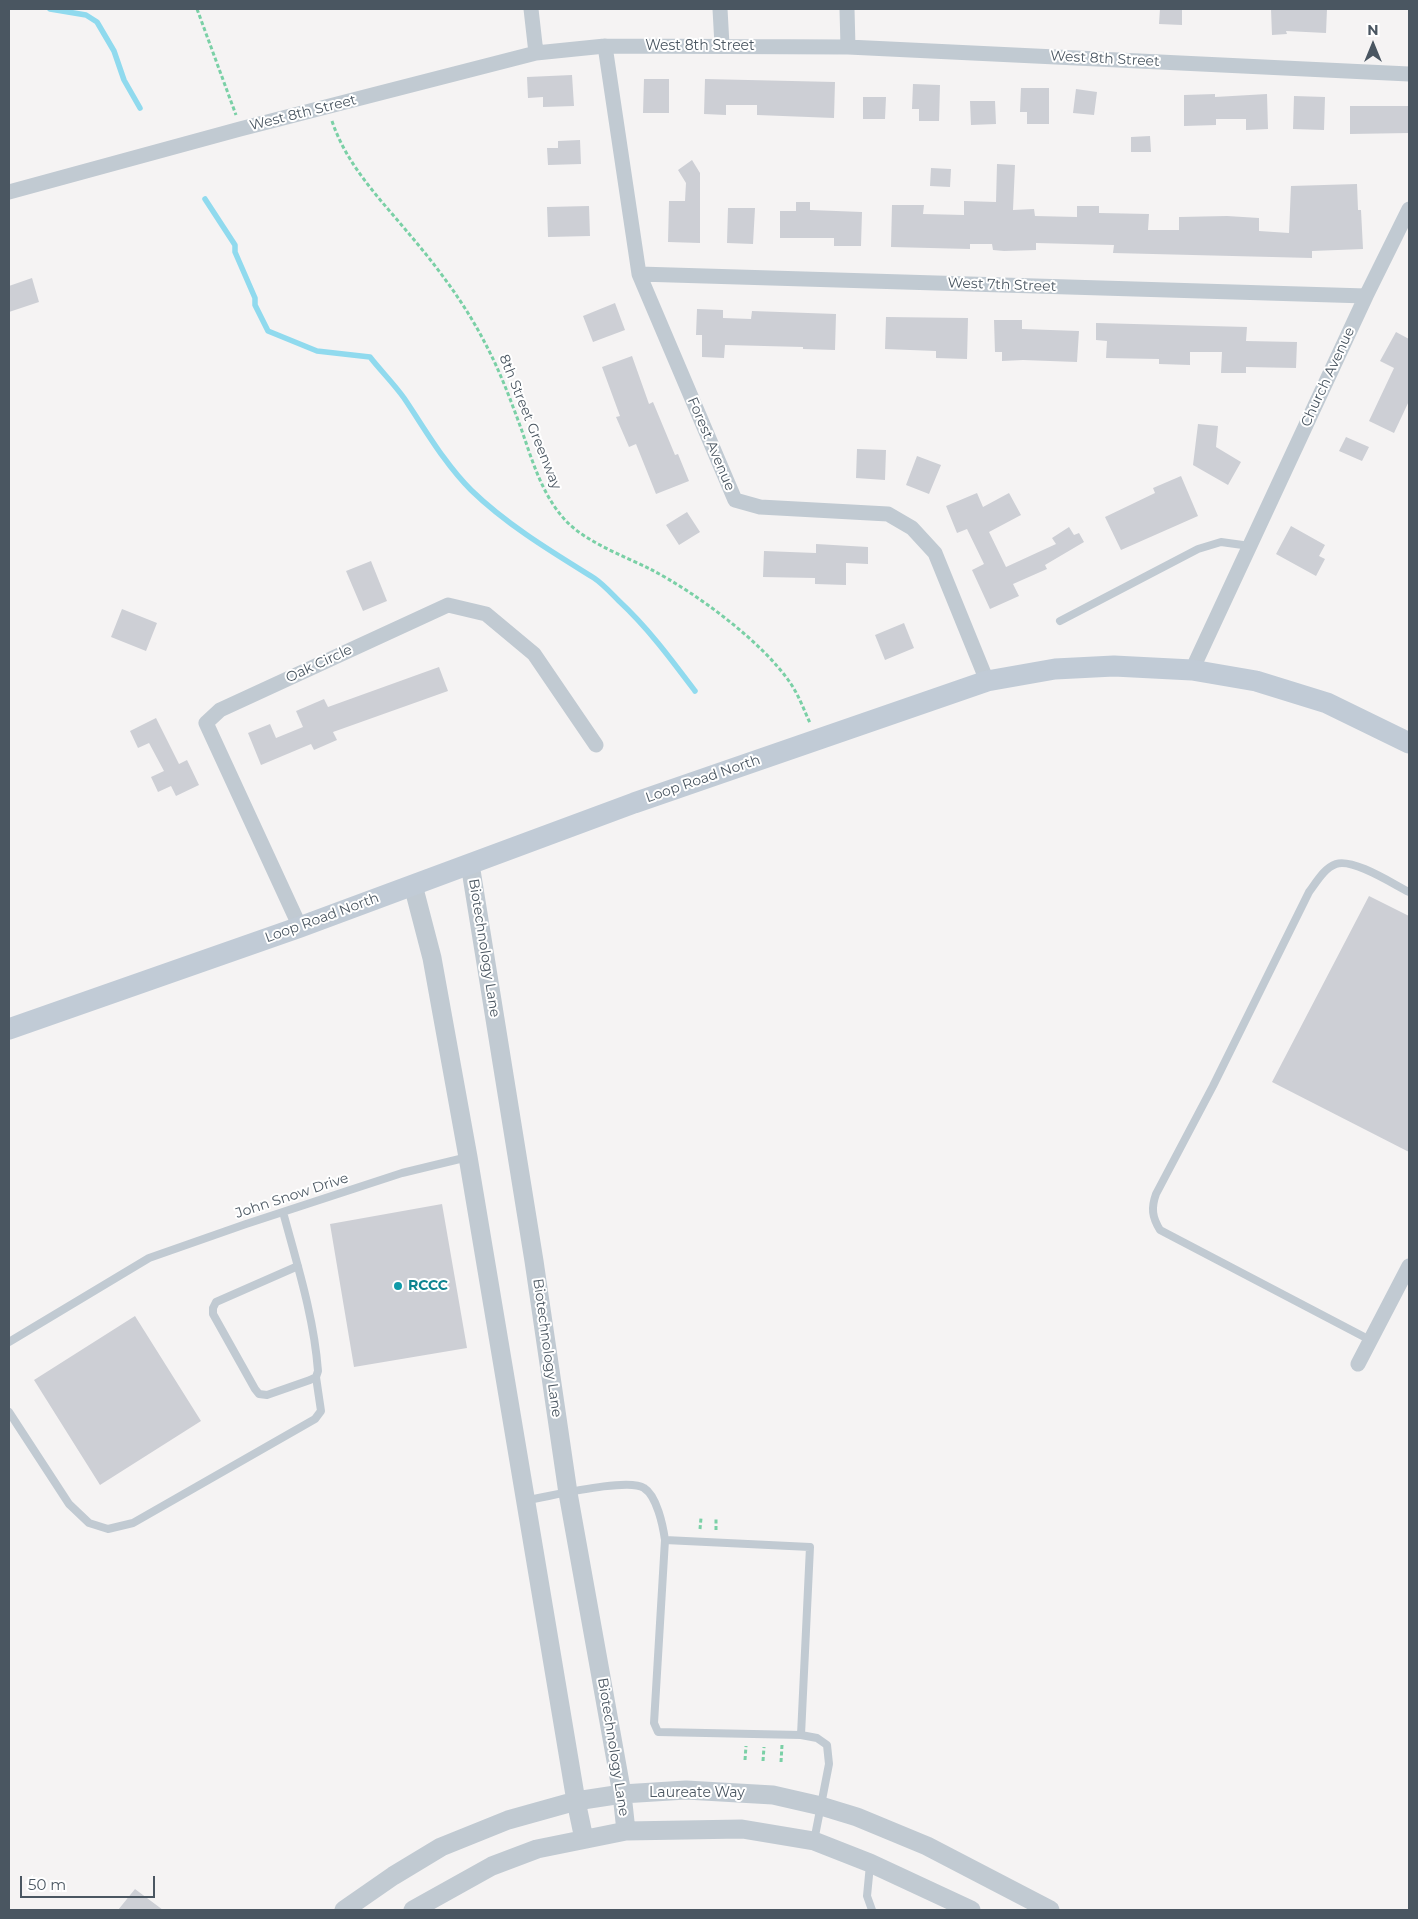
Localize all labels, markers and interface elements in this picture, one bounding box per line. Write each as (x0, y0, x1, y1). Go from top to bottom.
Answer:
north arrow (1348, 20, 1398, 70)
text: N (1367, 21, 1379, 39)
street label: West 8th Street (645, 38, 755, 54)
street label: West 8th Street (1050, 48, 1160, 70)
street label: West 8th Street (248, 92, 358, 134)
street label: West 7th Street (947, 275, 1057, 295)
street label: Church Avenue (1298, 325, 1358, 429)
street label: 8th Street Greenway (495, 352, 565, 492)
street label: Forest Avenue (684, 395, 738, 493)
street label: Oak Circle (283, 641, 355, 687)
street label: Loop Road North (643, 751, 763, 807)
street label: Biotechnology Lane (465, 877, 503, 1019)
street label: Loop Road North (263, 890, 381, 946)
street label: John Snow Drive (233, 1170, 351, 1222)
street label: Biotechnology Lane (529, 1277, 565, 1419)
place label: RCCC (408, 1278, 448, 1294)
marker: RCCC (392, 1280, 404, 1292)
street label: Biotechnology Lane (594, 1676, 632, 1818)
street label: Laureate Way (649, 1785, 745, 1801)
scale bar (22, 1866, 158, 1898)
text: 50 m (28, 1875, 66, 1894)

